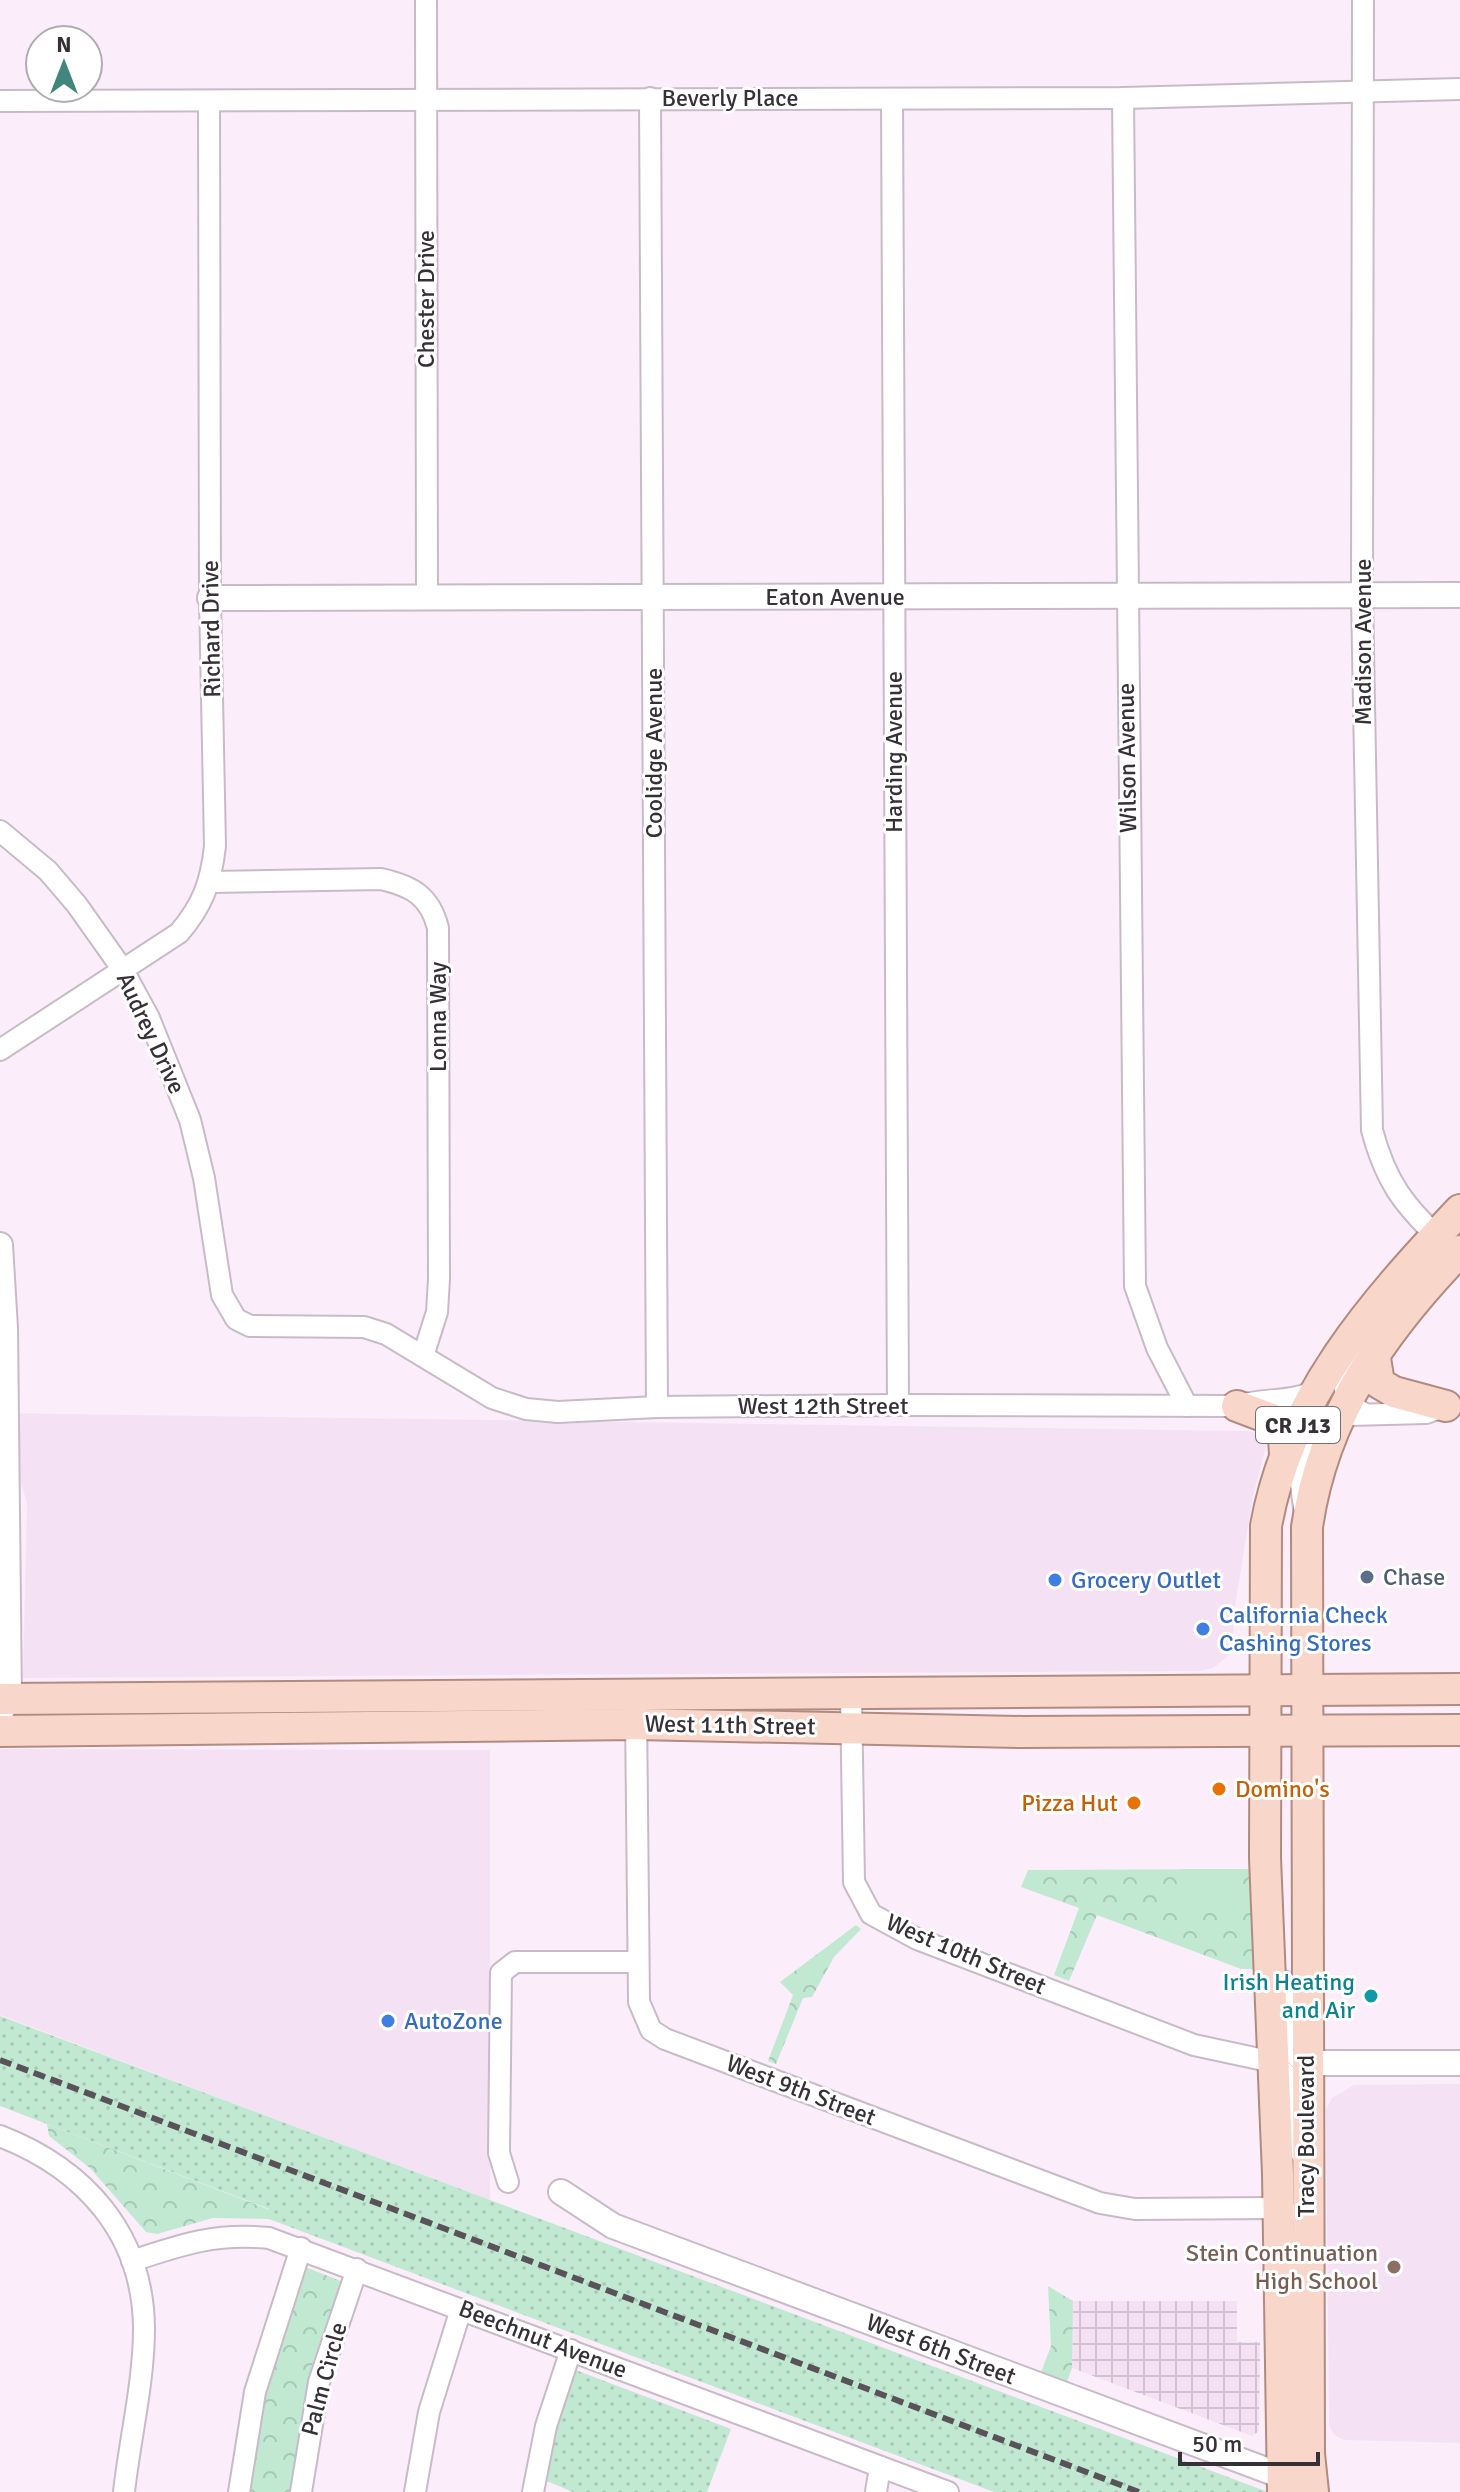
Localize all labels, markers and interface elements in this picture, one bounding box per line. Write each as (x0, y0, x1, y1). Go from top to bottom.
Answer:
north arrow (24, 24, 104, 104)
text: N (56, 31, 72, 58)
street label: Beverly Place (662, 83, 798, 113)
street label: Chester Drive (411, 230, 441, 368)
street label: Madison Avenue (1348, 558, 1378, 726)
street label: Richard Drive (195, 560, 227, 698)
street label: Eaton Avenue (765, 582, 905, 612)
street label: Coolidge Avenue (639, 668, 669, 838)
street label: Harding Avenue (879, 671, 909, 833)
street label: Wilson Avenue (1111, 683, 1143, 833)
street label: Lonna Way (423, 962, 453, 1072)
street label: Audrey Drive (110, 968, 192, 1098)
street label: West 12th Street (738, 1391, 908, 1421)
road number: CR J13 (1256, 1407, 1340, 1443)
place label: Chase (1383, 1562, 1445, 1592)
place label: Grocery Outlet (1071, 1565, 1221, 1595)
marker: Chase (1358, 1568, 1376, 1586)
marker: Grocery Outlet (1046, 1571, 1064, 1589)
place label: California Check Cashing Stores (1219, 1600, 1388, 1658)
marker: California Check Cashing Stores (1194, 1620, 1212, 1638)
street label: West 11th Street (644, 1709, 816, 1741)
place label: Domino's (1235, 1774, 1330, 1804)
marker: Domino's (1210, 1780, 1228, 1798)
place label: Pizza Hut (1021, 1788, 1118, 1818)
marker: Pizza Hut (1125, 1794, 1143, 1812)
street label: West 10th Street (882, 1907, 1050, 2001)
place label: Irish Heating and Air (1222, 1967, 1355, 2025)
marker: Irish Heating and Air (1362, 1987, 1380, 2005)
place label: AutoZone (404, 2006, 503, 2036)
marker: AutoZone (379, 2012, 397, 2030)
street label: West 9th Street (722, 2048, 880, 2132)
street label: Tracy Boulevard (1291, 2055, 1321, 2217)
place label: Stein Continuation High School (1186, 2238, 1378, 2296)
marker: Stein Continuation High School (1385, 2258, 1403, 2276)
street label: Beechnut Avenue (455, 2293, 631, 2385)
street label: West 6th Street (862, 2307, 1020, 2391)
street label: Palm Circle (294, 2319, 354, 2439)
scale bar (1180, 2416, 1318, 2466)
text: 50 m (1192, 2429, 1242, 2459)

